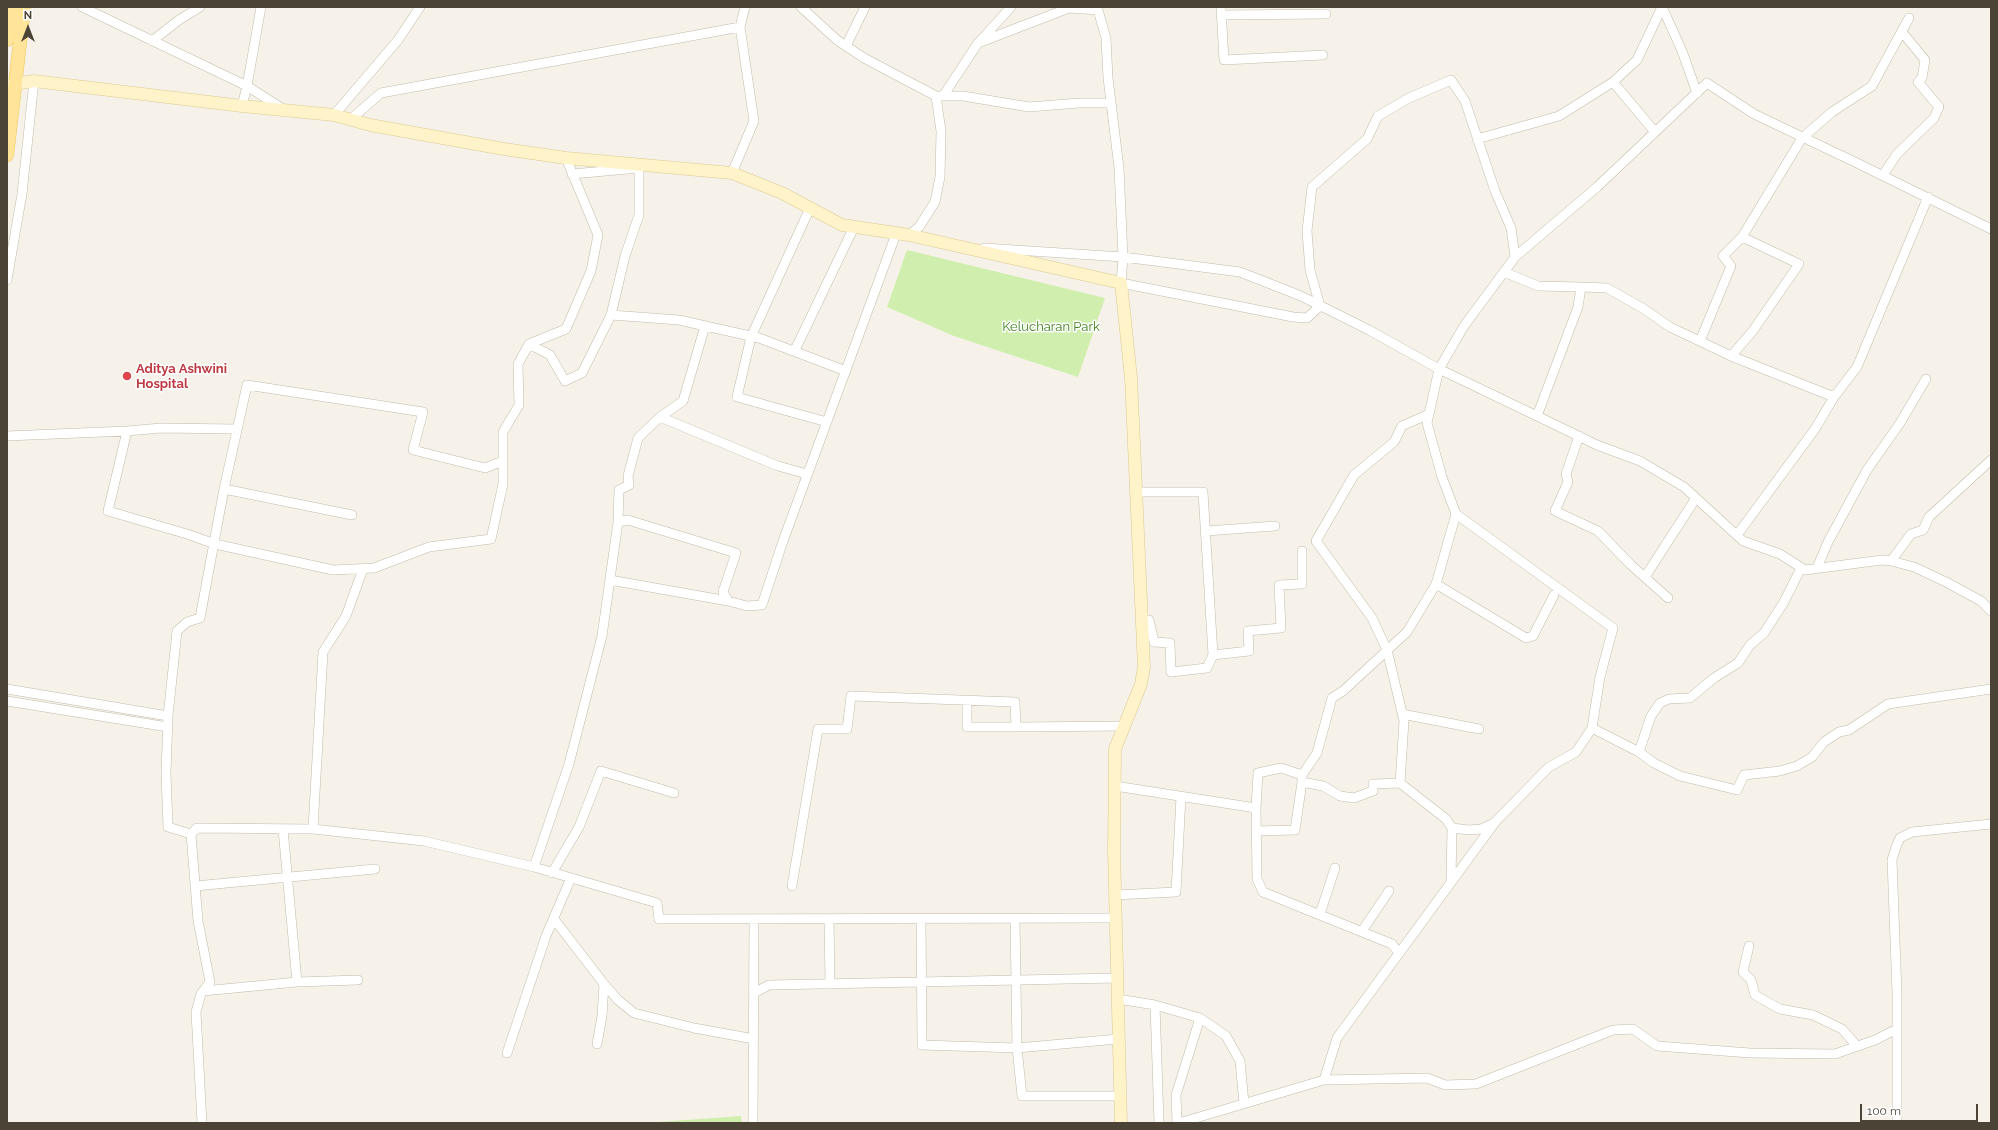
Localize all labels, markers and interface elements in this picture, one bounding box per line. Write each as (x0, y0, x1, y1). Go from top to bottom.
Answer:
north arrow (8, 8, 48, 48)
text: N (24, 9, 32, 22)
park label: Kelucharan Park (1002, 319, 1100, 335)
place label: Aditya Ashwini Hospital (136, 361, 227, 392)
marker: Aditya Ashwini Hospital (121, 370, 133, 382)
scale bar (1862, 1096, 1980, 1122)
text: 100 m (1867, 1104, 1901, 1118)

